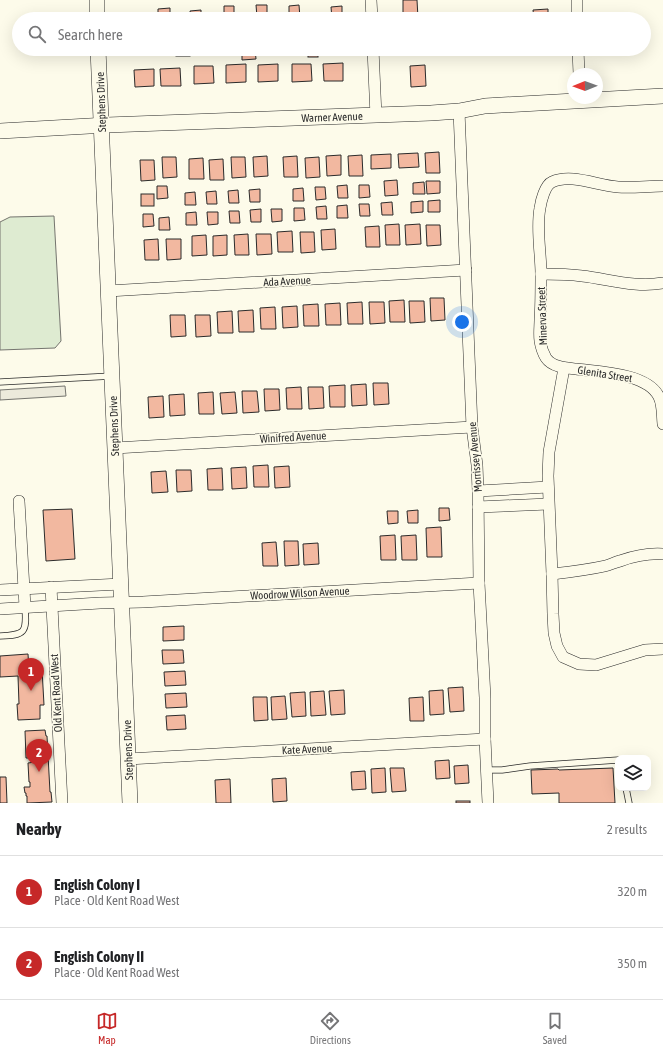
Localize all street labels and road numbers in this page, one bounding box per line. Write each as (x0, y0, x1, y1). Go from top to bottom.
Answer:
street label: Stephens Drive (94, 72, 108, 132)
street label: Warner Avenue (301, 110, 363, 124)
street label: Ada Avenue (263, 274, 311, 288)
street label: Minerva Street (535, 286, 549, 346)
street label: Glenita Street (577, 364, 633, 384)
street label: Stephens Drive (107, 396, 121, 456)
street label: Morrissey Avenue (466, 421, 484, 493)
street label: Winifred Avenue (259, 429, 327, 445)
street label: Woodrow Wilson Avenue (250, 584, 350, 602)
street label: Old Kent Road West (48, 654, 64, 732)
street label: Stephens Drive (121, 720, 135, 780)
street label: Kate Avenue (282, 742, 332, 756)

